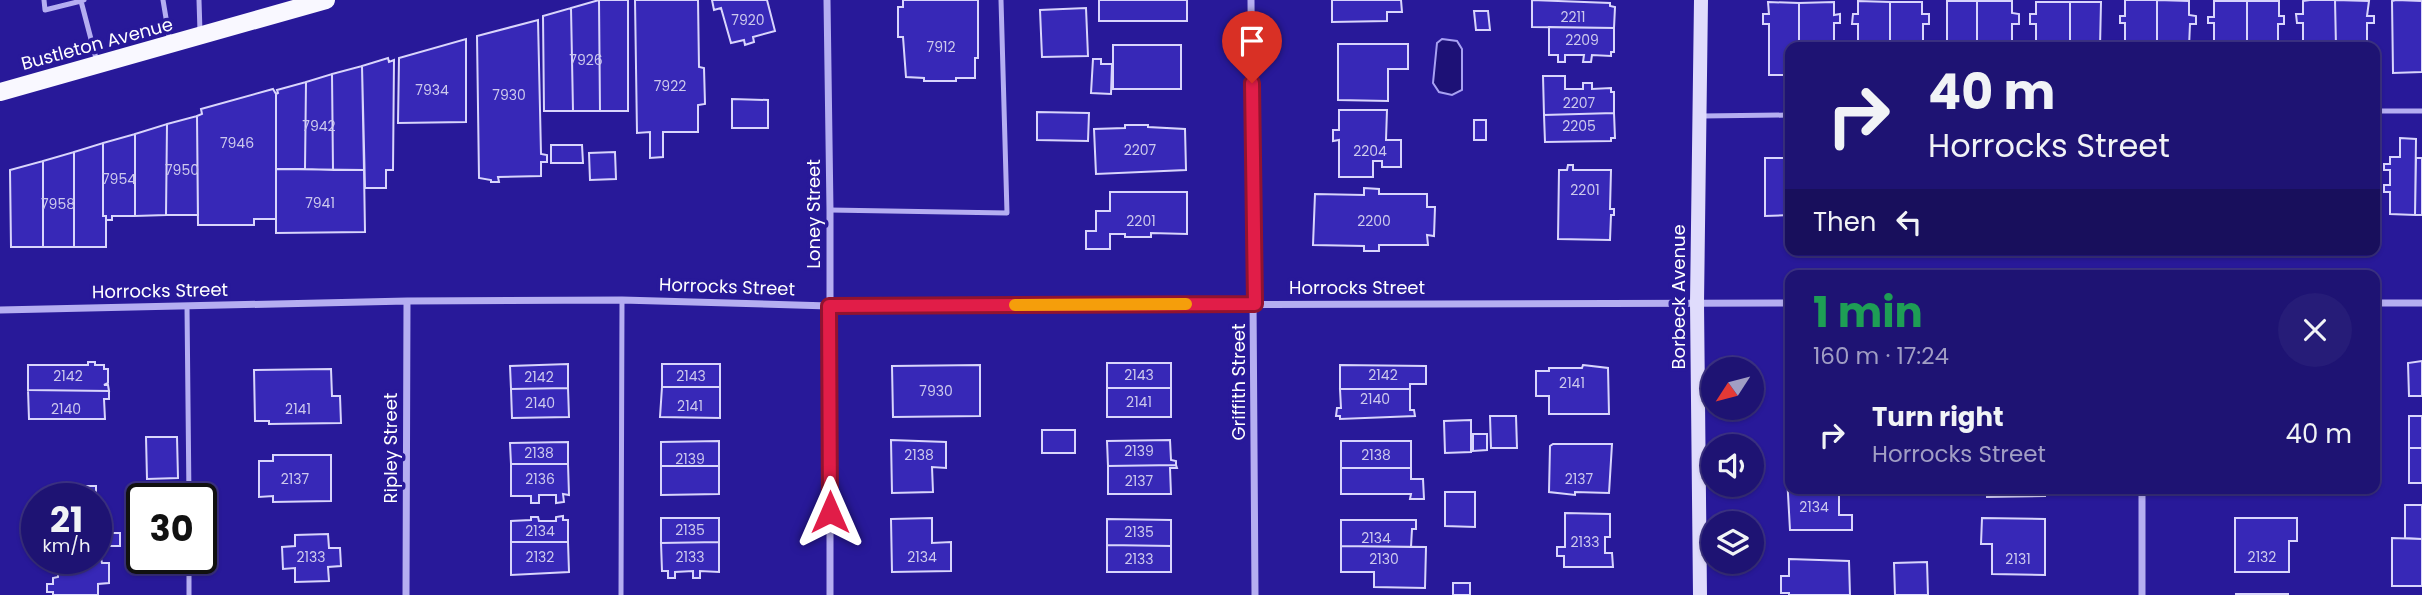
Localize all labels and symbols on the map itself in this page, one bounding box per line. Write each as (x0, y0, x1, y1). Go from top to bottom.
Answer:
house number: 2211 (1560, 7, 1586, 27)
house number: 7920 (731, 10, 765, 30)
street label: Bustleton Avenue (18, 11, 175, 76)
pin (1222, 11, 1282, 83)
house number: 2209 (1565, 30, 1599, 50)
house number: 7912 (927, 37, 956, 57)
house number: 7926 (569, 50, 603, 70)
house number: 7922 (654, 76, 686, 96)
house number: 7934 (415, 80, 449, 100)
house number: 7930 (492, 85, 526, 105)
house number: 2207 (1563, 93, 1596, 113)
house number: 7942 (302, 116, 336, 136)
house number: 2205 (1562, 116, 1596, 136)
house number: 7946 (220, 133, 254, 153)
house number: 2207 (1124, 140, 1157, 160)
house number: 2204 (1353, 141, 1387, 161)
street label: Loney Street (801, 159, 826, 269)
house number: 7950 (165, 160, 199, 180)
house number: 7954 (102, 169, 136, 189)
house number: 2201 (1570, 180, 1600, 200)
house number: 7941 (305, 193, 335, 213)
house number: 7958 (41, 194, 75, 214)
house number: 2201 (1126, 211, 1156, 231)
house number: 2200 (1357, 211, 1391, 231)
street label: Borbeck Avenue (1666, 224, 1691, 370)
street label: Horrocks Street (659, 272, 795, 301)
street label: Horrocks Street (1289, 275, 1425, 300)
street label: Horrocks Street (92, 277, 228, 304)
street label: Griffith Street (1226, 324, 1251, 441)
north arrow (1701, 357, 1764, 420)
house number: 2143 (1124, 365, 1154, 385)
house number: 2142 (1368, 365, 1398, 385)
house number: 2142 (53, 366, 83, 386)
house number: 2143 (676, 366, 706, 386)
house number: 2142 (524, 367, 554, 387)
house number: 2141 (1559, 373, 1585, 393)
house number: 7930 (919, 381, 953, 401)
house number: 2140 (1360, 389, 1390, 409)
house number: 2141 (1126, 392, 1152, 412)
street label: Ripley Street (378, 393, 403, 503)
house number: 2140 (525, 393, 555, 413)
house number: 2141 (677, 396, 703, 416)
house number: 2140 (51, 399, 81, 419)
house number: 2141 (285, 399, 311, 419)
house number: 2139 (1124, 441, 1154, 461)
house number: 2138 (524, 443, 554, 463)
house number: 2138 (904, 445, 934, 465)
house number: 2138 (1361, 445, 1391, 465)
house number: 2139 (675, 449, 705, 469)
house number: 2137 (281, 469, 310, 489)
house number: 2136 (525, 469, 555, 489)
house number: 2137 (1565, 469, 1594, 489)
house number: 2137 (1125, 471, 1154, 491)
position arrow (793, 475, 867, 549)
speed limit sign: 30 (126, 483, 217, 574)
house number: 2134 (1799, 497, 1829, 517)
house number: 2135 (675, 520, 705, 540)
house number: 2134 (525, 521, 555, 541)
house number: 2135 (1124, 522, 1154, 542)
house number: 2134 (1361, 528, 1391, 548)
house number: 2133 (1570, 532, 1600, 552)
house number: 2133 (296, 547, 326, 567)
house number: 2132 (526, 547, 554, 567)
house number: 2133 (675, 547, 705, 567)
house number: 2134 (907, 547, 937, 567)
house number: 2132 (2248, 547, 2276, 567)
house number: 2133 (1124, 549, 1154, 569)
house number: 2130 (1369, 549, 1399, 569)
house number: 2131 (2005, 549, 2031, 569)

